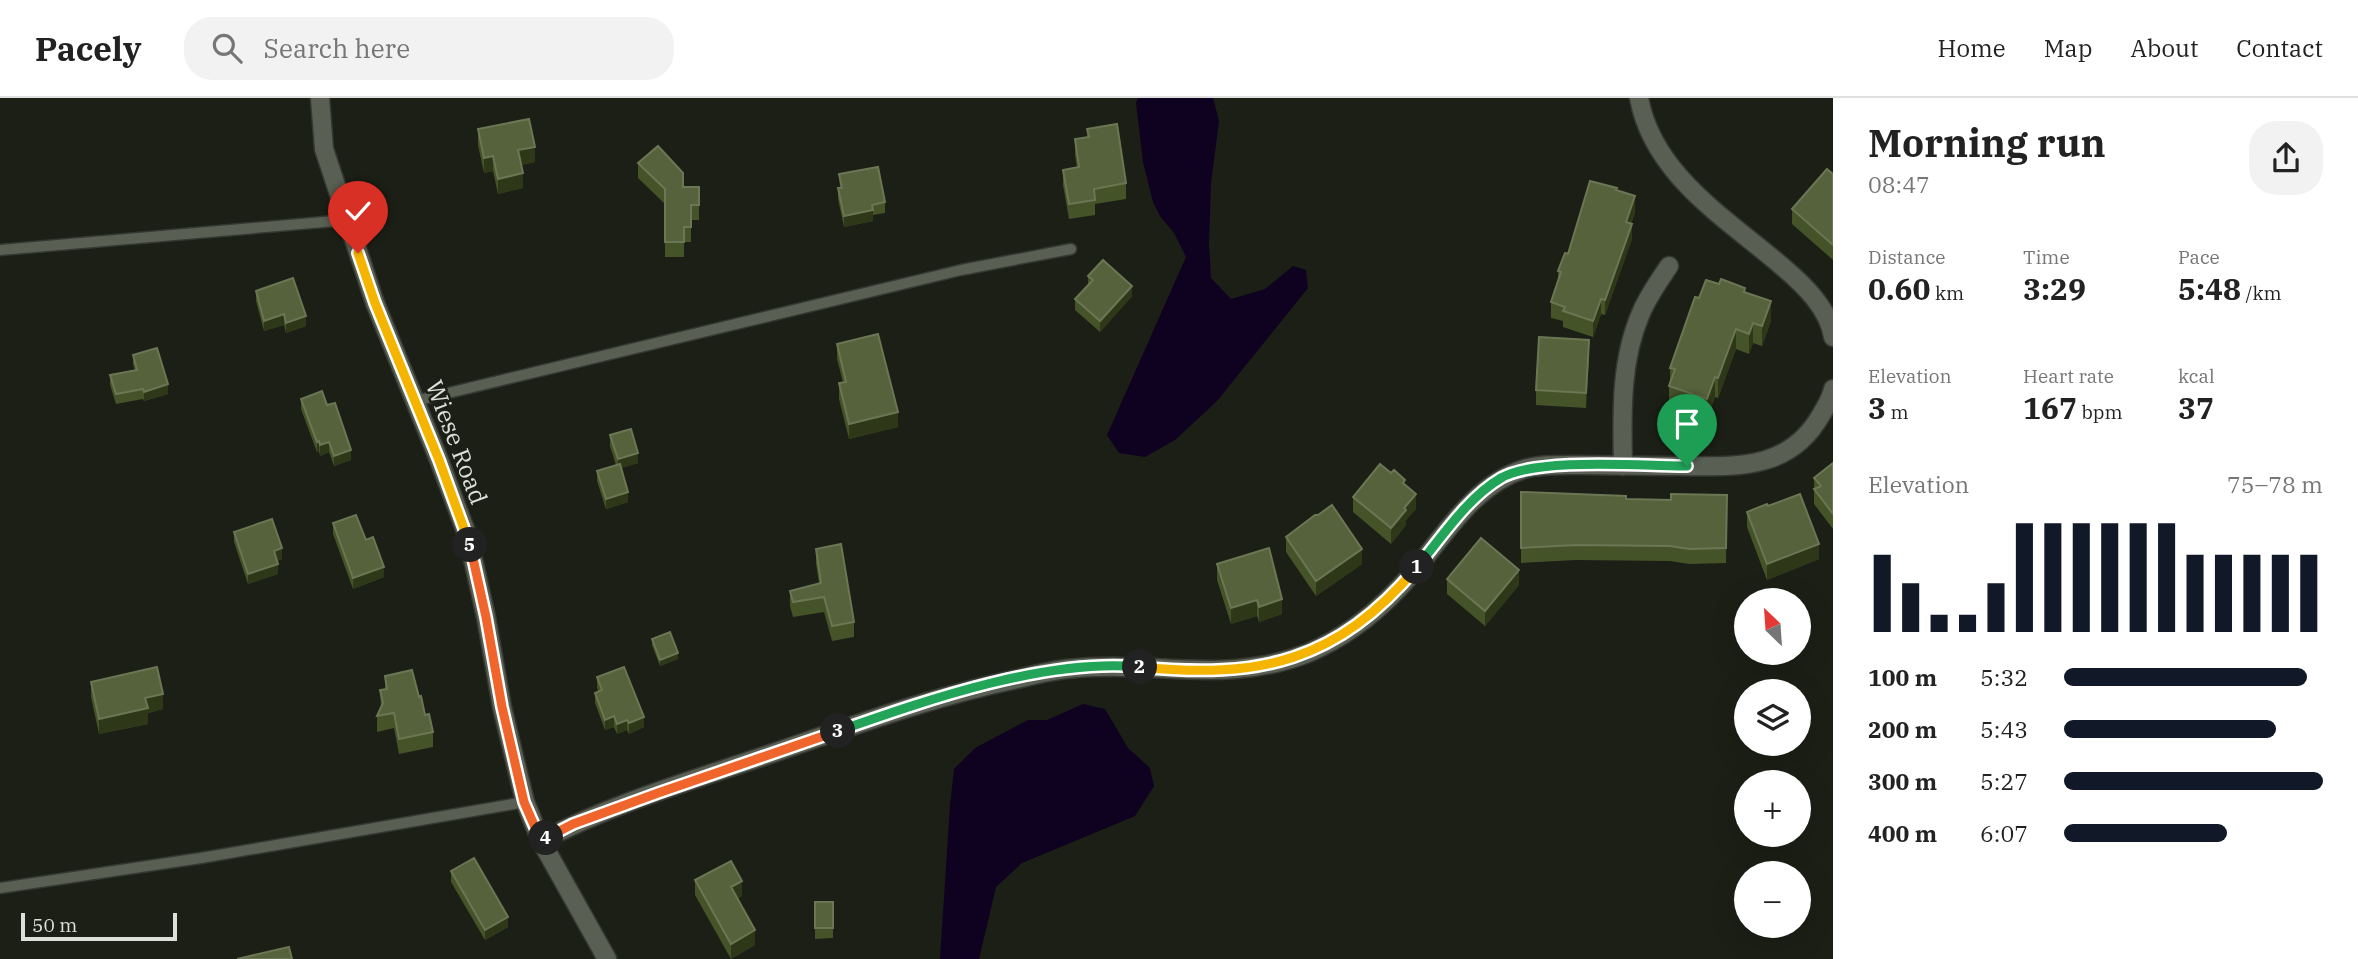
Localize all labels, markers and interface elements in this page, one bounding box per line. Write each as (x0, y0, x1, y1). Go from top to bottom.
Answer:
search box (184, 17, 674, 80)
text: Pacely (35, 27, 142, 70)
icon: search (208, 29, 246, 67)
text: Search here (264, 31, 410, 65)
text: Home (1938, 32, 2006, 64)
text: Map (2044, 32, 2092, 64)
text: About (2130, 32, 2198, 64)
text: Contact (2236, 32, 2323, 64)
text: Morning run (1868, 118, 2106, 167)
button: share (2249, 121, 2323, 195)
text: 08:47 (1868, 169, 1930, 199)
pin (328, 181, 388, 253)
icon: check (339, 192, 377, 230)
text: Distance (1868, 245, 1946, 269)
text: Time (2023, 245, 2070, 269)
text: Pace (2178, 245, 2220, 269)
text: 0.60 (1868, 269, 1930, 308)
text: 3:29 (2023, 269, 2086, 308)
text: 5:48 (2178, 269, 2241, 308)
text: km (1930, 281, 1964, 305)
text: /km (2241, 281, 2282, 305)
text: Elevation (1868, 364, 1952, 388)
text: Heart rate (2023, 364, 2114, 388)
text: kcal (2178, 364, 2215, 388)
street label: Wiese Road (419, 375, 495, 509)
text: 3 (1868, 388, 1886, 427)
text: 167 (2023, 388, 2077, 427)
text: 37 (2178, 388, 2214, 427)
pin (1657, 394, 1717, 466)
text: m (1886, 400, 1909, 424)
text: bpm (2077, 400, 2123, 424)
icon: arrive (1668, 405, 1706, 443)
text: Elevation (1868, 469, 1969, 499)
text: 75–78 m (2227, 469, 2323, 499)
pin: 5 (452, 528, 488, 562)
text: 5 (464, 532, 475, 556)
pin: 1 (1400, 550, 1434, 584)
text: 1 (1411, 554, 1422, 578)
north arrow (1734, 588, 1811, 665)
map controls (1734, 588, 1811, 938)
pin: 2 (1122, 650, 1158, 684)
text: 2 (1134, 654, 1145, 678)
text: 100 m (1868, 662, 1937, 692)
text: 5:32 (1980, 662, 2028, 692)
button: layers (1734, 679, 1811, 756)
pin: 3 (820, 714, 856, 748)
text: 200 m (1868, 714, 1937, 744)
text: 5:43 (1980, 714, 2028, 744)
text: 3 (832, 718, 843, 742)
text: 300 m (1868, 766, 1937, 796)
text: 5:27 (1980, 766, 2028, 796)
button: + (1734, 770, 1811, 847)
text: 400 m (1868, 818, 1937, 848)
text: 6:07 (1980, 818, 2028, 848)
pin: 4 (528, 820, 564, 856)
text: 4 (540, 825, 551, 849)
button: − (1734, 861, 1811, 938)
scale bar (21, 910, 177, 942)
text: 50 m (32, 913, 77, 937)

